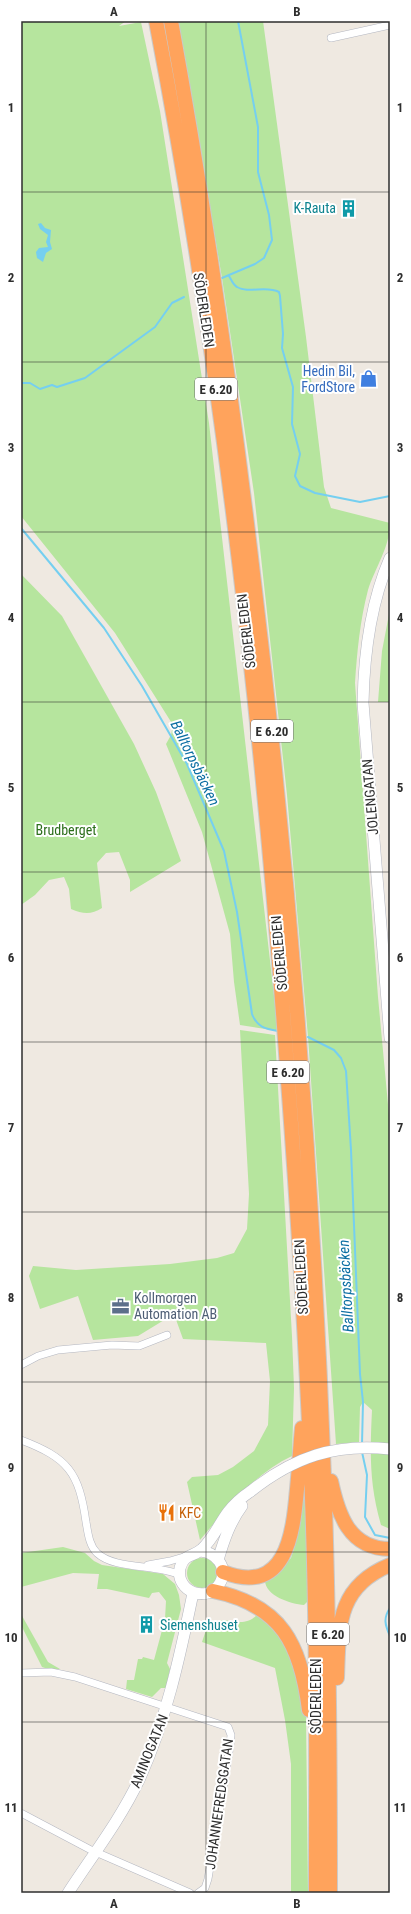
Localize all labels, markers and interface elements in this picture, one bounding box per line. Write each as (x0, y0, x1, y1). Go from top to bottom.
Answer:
text: A (110, 4, 118, 19)
text: B (293, 4, 301, 19)
text: 1 (8, 100, 14, 115)
text: 1 (397, 100, 403, 115)
building icon: K-Rauta (339, 198, 359, 218)
place label: K-Rauta (294, 200, 336, 216)
text: 2 (8, 270, 15, 285)
text: 2 (397, 270, 404, 285)
street label: SÖDERLEDEN (190, 272, 218, 348)
place label: Hedin Bil, FordStore (301, 363, 355, 395)
shop icon: Hedin Bil, FordStore (358, 369, 378, 389)
road number: E 6.20 (195, 378, 237, 400)
text: 3 (8, 440, 14, 455)
text: 3 (397, 440, 403, 455)
street label: SÖDERLEDEN (233, 593, 259, 669)
text: 4 (8, 610, 15, 625)
text: 4 (397, 610, 404, 625)
water label: Balltorpsbäcken (167, 718, 223, 808)
road number: E 6.20 (251, 720, 293, 742)
street label: JOLENGATAN (359, 758, 381, 836)
text: 5 (8, 780, 15, 795)
text: 5 (397, 780, 404, 795)
park label: Brudberget (36, 822, 96, 838)
street label: SÖDERLEDEN (268, 915, 290, 991)
text: 6 (8, 950, 15, 965)
text: 6 (397, 950, 404, 965)
road number: E 6.20 (267, 1061, 309, 1083)
text: 7 (8, 1120, 15, 1135)
text: 7 (397, 1120, 404, 1135)
street label: SÖDERLEDEN (291, 1239, 311, 1315)
water label: Balltorpsbäcken (335, 1239, 357, 1333)
text: 8 (8, 1290, 14, 1305)
place label: Kollmorgen Automation AB (134, 1290, 217, 1322)
text: 8 (397, 1290, 403, 1305)
office icon: Kollmorgen Automation AB (111, 1296, 131, 1316)
text: 9 (8, 1460, 14, 1475)
text: 9 (397, 1460, 403, 1475)
restaurant icon: KFC (156, 1503, 176, 1523)
place label: KFC (179, 1505, 201, 1521)
building icon: Siemenshuset (137, 1615, 157, 1635)
place label: Siemenshuset (160, 1617, 238, 1633)
road number: E 6.20 (307, 1623, 349, 1645)
text: 10 (4, 1630, 18, 1645)
text: 10 (393, 1630, 407, 1645)
street label: SÖDERLEDEN (308, 1658, 324, 1734)
street label: AMINOGATAN (127, 1712, 171, 1790)
street label: JOHANNEFREDSGATAN (202, 1738, 236, 1870)
text: 11 (4, 1800, 18, 1815)
text: 11 (393, 1800, 407, 1815)
text: A (110, 1896, 118, 1911)
text: B (293, 1896, 301, 1911)

